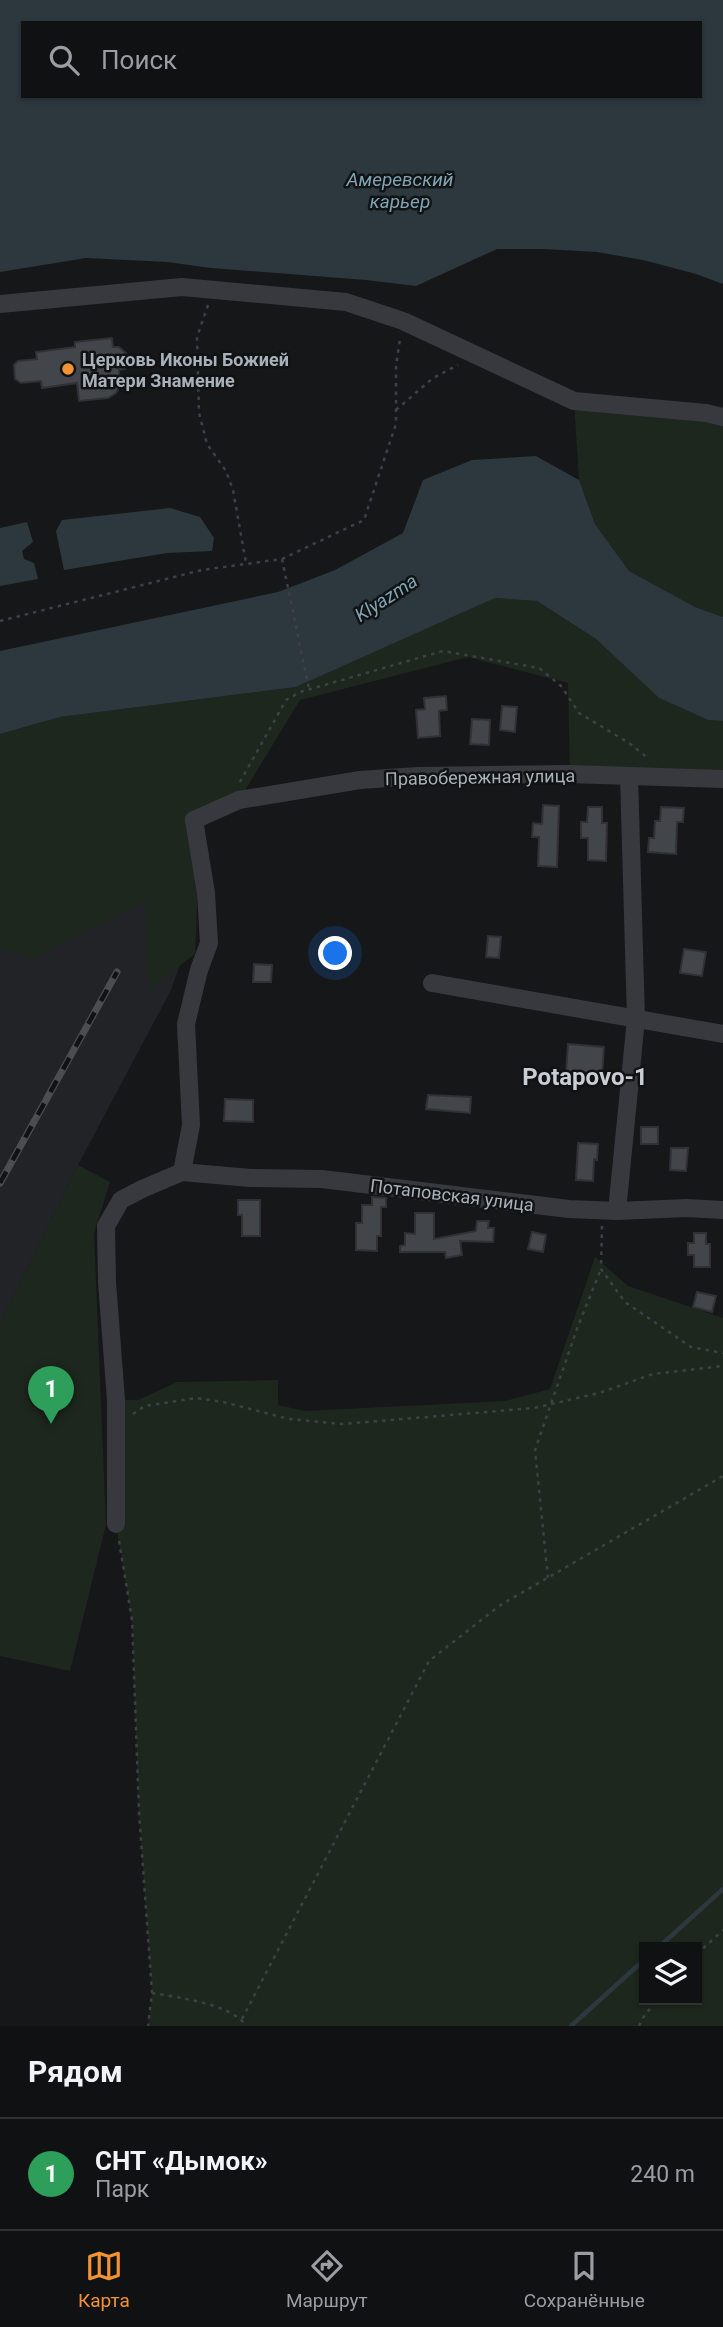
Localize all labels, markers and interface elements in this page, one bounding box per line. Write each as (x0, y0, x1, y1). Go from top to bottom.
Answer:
search box (21, 21, 702, 98)
icon: search (45, 41, 83, 79)
text: Поиск (101, 45, 177, 75)
water label: Амеревский карьер (345, 168, 454, 213)
place label: Церковь Иконы Божией Матери Знамение (82, 349, 289, 391)
marker: Церковь Иконы Божией Матери Знамение (60, 361, 76, 377)
water label: Klyazma (350, 569, 422, 627)
street label: Правобережная улица (385, 765, 575, 789)
your location (318, 936, 352, 970)
district label: Potapovo-1 (522, 1063, 648, 1091)
street label: Потаповская улица (369, 1175, 535, 1215)
pin: 1 (28, 1366, 74, 1424)
map controls (639, 1942, 702, 2005)
button: layers (639, 1942, 702, 2005)
text: Рядом (28, 2054, 123, 2089)
text: СНТ «Дымок» (95, 2146, 268, 2176)
text: 1 (44, 2161, 58, 2188)
text: 240 m (630, 2161, 695, 2188)
text: Парк (95, 2176, 149, 2203)
tab: Карта (78, 2247, 130, 2312)
tab: Маршрут (286, 2247, 368, 2312)
tab: Сохранённые (524, 2247, 645, 2312)

